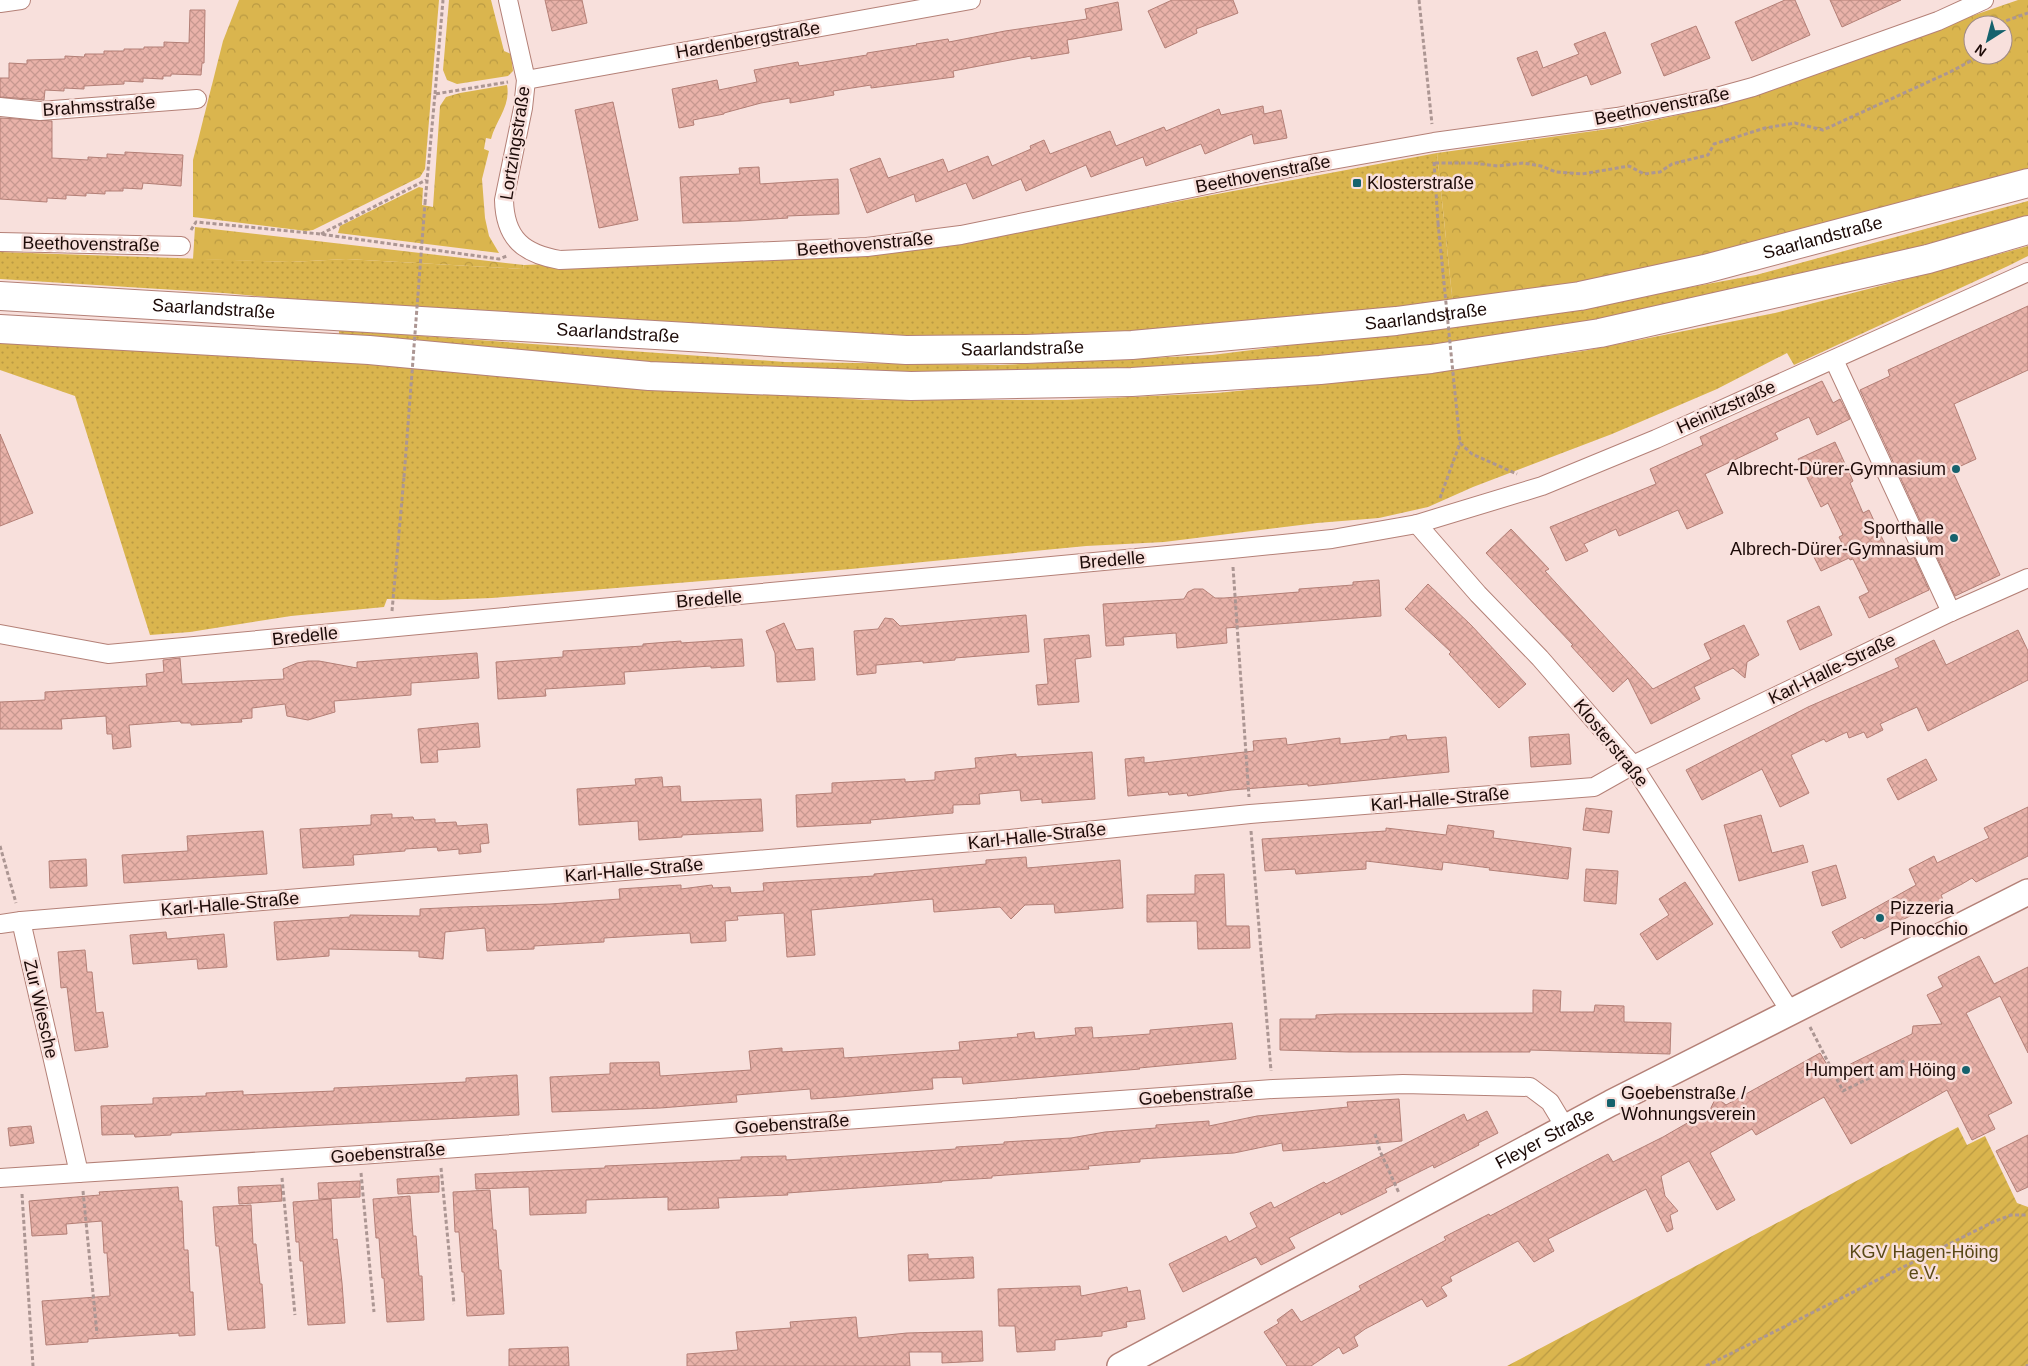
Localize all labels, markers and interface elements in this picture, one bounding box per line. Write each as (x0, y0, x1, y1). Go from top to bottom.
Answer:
north arrow (1963, 15, 2013, 65)
street label: Hardenbergstraße (674, 17, 822, 63)
text: N (1972, 41, 1989, 60)
street label: Beethovenstraße (1593, 83, 1731, 129)
street label: Lortzingstraße (496, 85, 534, 201)
street label: Brahmsstraße (42, 92, 156, 120)
street label: Beethovenstraße (1194, 151, 1332, 197)
place label: Klosterstraße (1367, 173, 1474, 193)
marker: Klosterstraße (1351, 177, 1363, 189)
street label: Saarlandstraße (1760, 212, 1885, 263)
street label: Beethovenstraße (796, 228, 934, 260)
street label: Beethovenstraße (22, 233, 160, 255)
street label: Saarlandstraße (152, 295, 276, 322)
street label: Saarlandstraße (1364, 299, 1488, 334)
street label: Saarlandstraße (556, 319, 680, 346)
street label: Saarlandstraße (961, 337, 1084, 360)
street label: Heinitzstraße (1674, 376, 1778, 438)
place label: Albrecht-Dürer-Gymnasium (1727, 459, 1946, 479)
marker: Albrecht-Dürer-Gymnasium (1950, 463, 1962, 475)
place label: Sporthalle Albrech-Dürer-Gymnasium (1730, 518, 1944, 559)
marker: Sporthalle Albrech-Dürer-Gymnasium (1948, 532, 1960, 544)
street label: Bredelle (1078, 547, 1146, 573)
street label: Bredelle (675, 586, 743, 612)
street label: Bredelle (271, 623, 339, 649)
street label: Karl-Halle-Straße (1765, 630, 1899, 708)
street label: Klosterstraße (1570, 695, 1652, 791)
street label: Karl-Halle-Straße (1370, 783, 1510, 815)
street label: Karl-Halle-Straße (967, 819, 1107, 853)
street label: Karl-Halle-Straße (564, 854, 704, 886)
street label: Karl-Halle-Straße (160, 888, 300, 920)
place label: Pizzeria Pinocchio (1890, 898, 1968, 939)
marker: Pizzeria Pinocchio (1874, 912, 1886, 924)
street label: Zur Wiesche (20, 958, 62, 1060)
place label: Humpert am Höing (1805, 1060, 1956, 1080)
marker: Humpert am Höing (1960, 1064, 1972, 1076)
street label: Goebenstraße (1138, 1081, 1254, 1109)
place label: Goebenstraße / Wohnungsverein (1621, 1083, 1756, 1124)
marker: Goebenstraße / Wohnungsverein (1605, 1097, 1617, 1109)
street label: Fleyer Straße (1492, 1104, 1598, 1173)
street label: Goebenstraße (734, 1110, 850, 1138)
street label: Goebenstraße (330, 1139, 446, 1167)
park label: KGV Hagen-Höing e.V. (1849, 1242, 1999, 1283)

